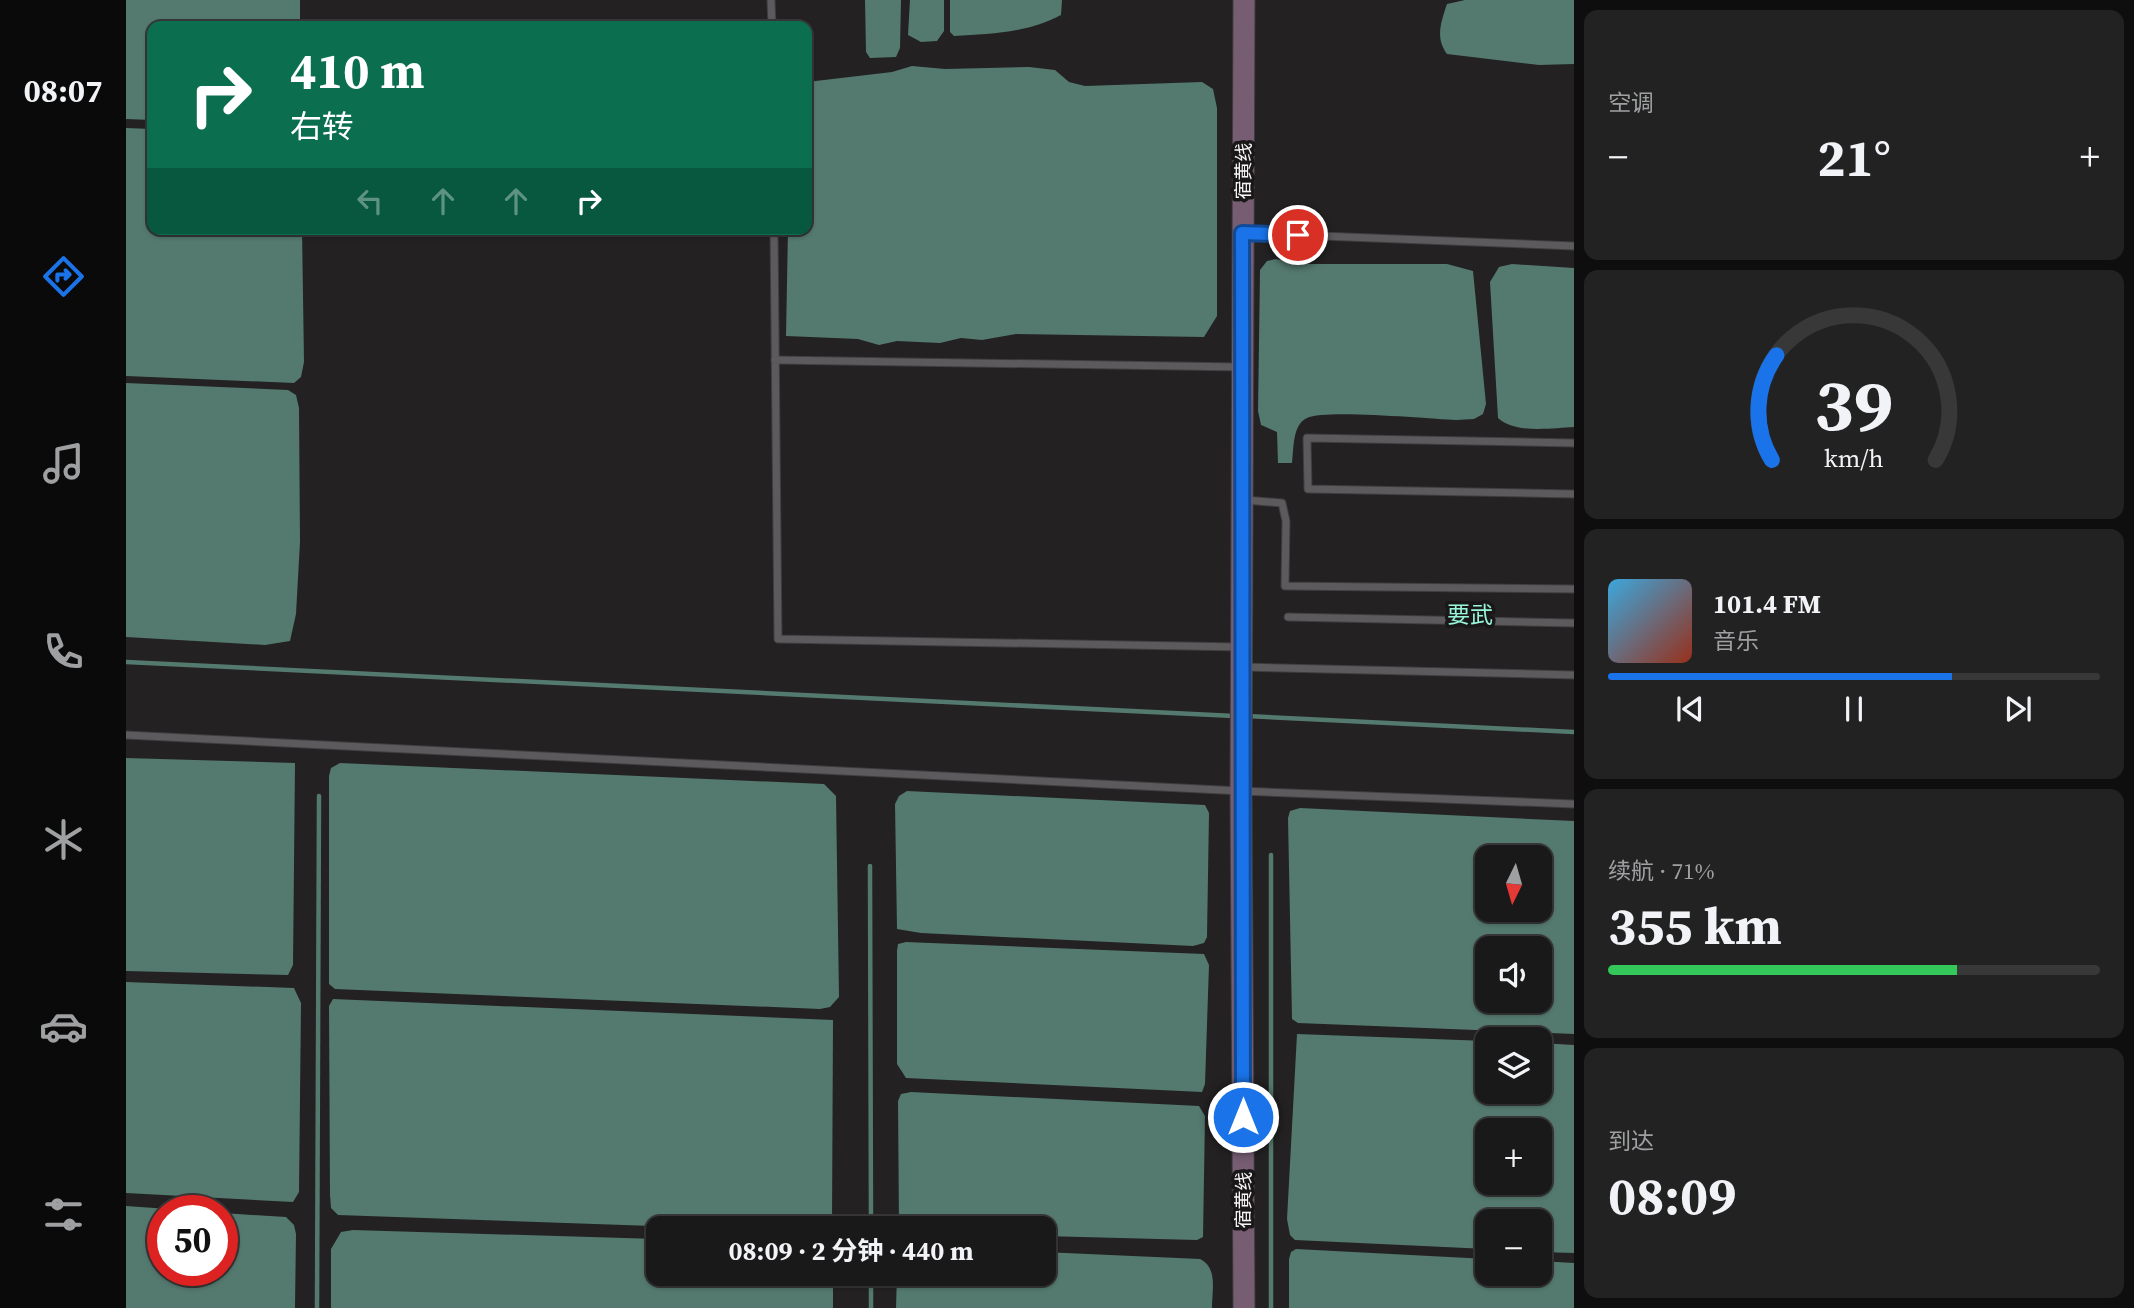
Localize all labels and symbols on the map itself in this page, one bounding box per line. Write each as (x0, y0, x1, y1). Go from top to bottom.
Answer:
street label: 宿黄线 (1230, 142, 1256, 200)
pin (1268, 205, 1328, 265)
district label: 要武 (1447, 599, 1493, 631)
north arrow (1475, 845, 1552, 922)
position arrow (1206, 1080, 1280, 1154)
street label: 宿黄线 (1230, 1171, 1256, 1229)
speed limit sign: 50 (147, 1195, 238, 1286)

